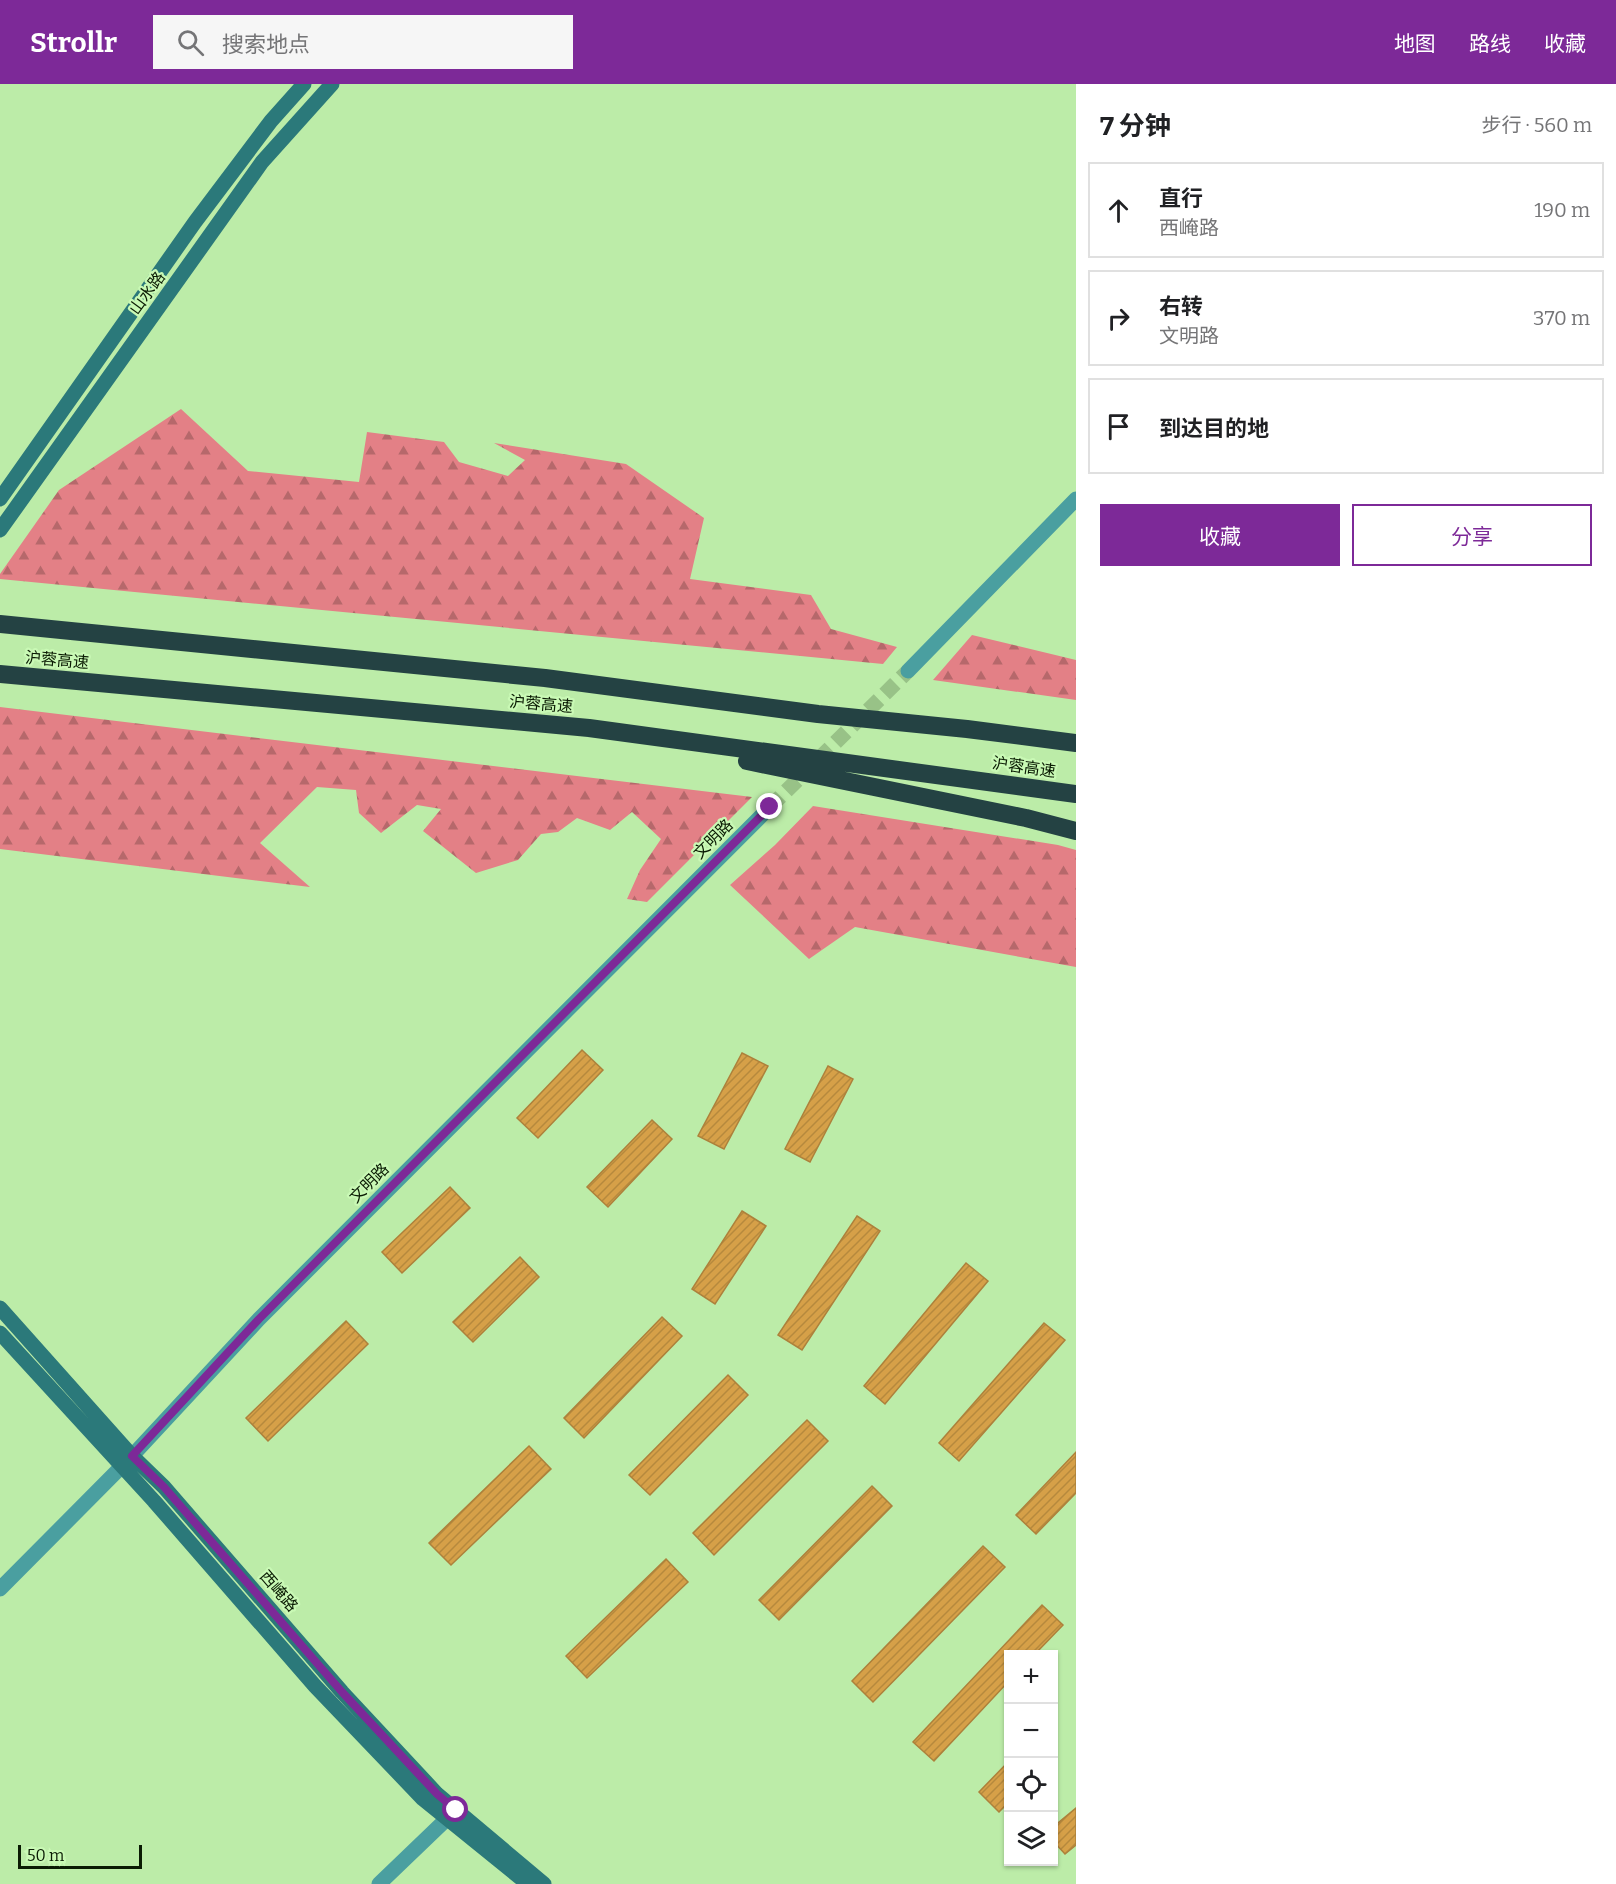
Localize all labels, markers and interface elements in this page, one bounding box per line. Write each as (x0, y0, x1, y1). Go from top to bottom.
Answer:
search box (153, 15, 573, 69)
text: Strollr (30, 26, 117, 59)
icon: search (174, 26, 207, 59)
text: 搜索地点 (222, 31, 310, 58)
text: 地图 (1394, 31, 1436, 57)
text: 路线 (1469, 31, 1511, 57)
text: 收藏 (1544, 31, 1586, 57)
text: 7 分钟 (1100, 111, 1171, 142)
text: 步行 · 560 m (1481, 113, 1592, 137)
text: 直行 (1159, 185, 1203, 212)
icon: ahead (1102, 194, 1135, 227)
text: 190 m (1534, 198, 1590, 222)
text: 西崦路 (1159, 216, 1219, 240)
street label: 山水路 (125, 268, 169, 318)
text: 右转 (1159, 293, 1203, 320)
icon: right (1102, 302, 1135, 335)
text: 370 m (1533, 306, 1590, 330)
text: 文明路 (1159, 324, 1219, 348)
icon: arrive (1102, 410, 1135, 443)
text: 到达目的地 (1159, 415, 1269, 442)
button: 收藏 (1100, 504, 1340, 566)
button: 分享 (1352, 504, 1592, 566)
street label: 沪蓉高速 (24, 648, 90, 672)
street label: 沪蓉高速 (508, 692, 574, 716)
street label: 沪蓉高速 (991, 753, 1057, 781)
route end (756, 793, 782, 819)
street label: 文明路 (689, 815, 737, 863)
street label: 文明路 (345, 1159, 393, 1207)
street label: 西崦路 (256, 1567, 302, 1615)
map controls (1004, 1650, 1058, 1866)
button: + (1004, 1650, 1058, 1704)
button: − (1004, 1704, 1058, 1758)
button: locate (1004, 1758, 1058, 1812)
route start (442, 1796, 468, 1822)
button: layers (1004, 1812, 1058, 1866)
scale bar (18, 1842, 142, 1870)
text: 50 m (27, 1846, 64, 1865)

